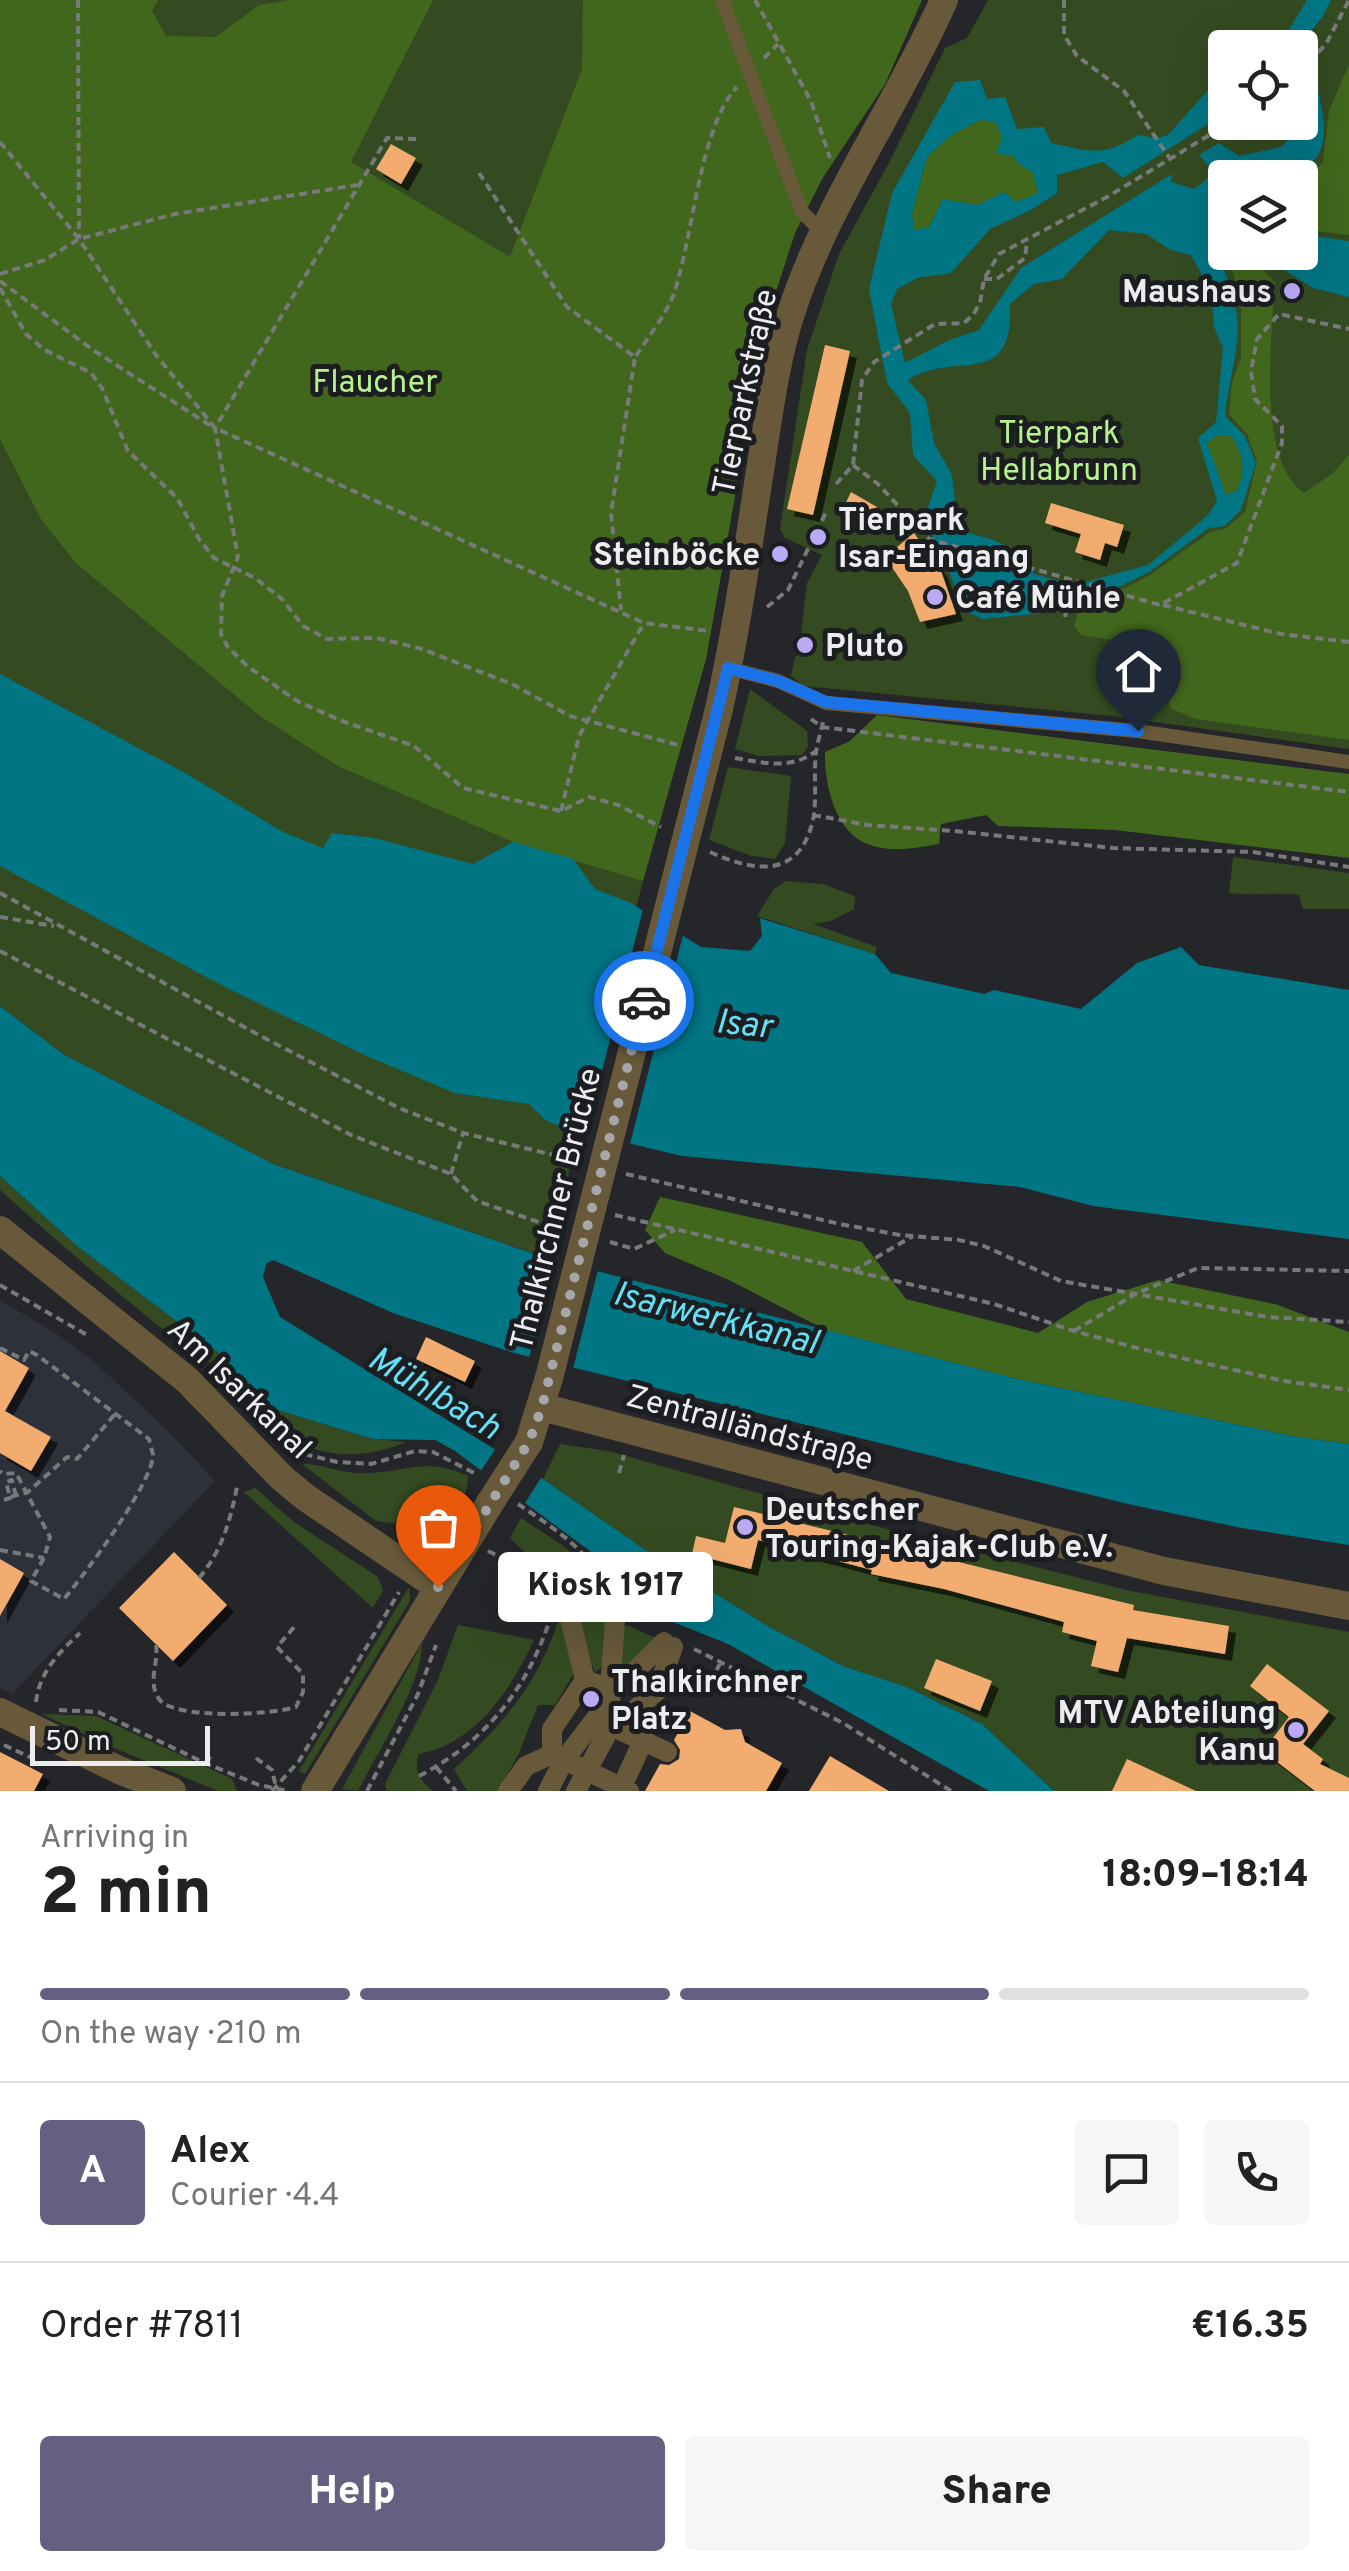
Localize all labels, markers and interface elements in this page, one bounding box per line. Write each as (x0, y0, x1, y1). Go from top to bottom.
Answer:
map controls (1208, 30, 1318, 270)
button: locate (1208, 30, 1318, 140)
button: layers (1208, 160, 1318, 270)
place label: Maushaus (1122, 274, 1272, 314)
marker: Maushaus (1281, 280, 1303, 302)
street label: Tierparkstraße (706, 286, 788, 500)
park label: Flaucher (312, 364, 438, 404)
park label: Tierpark Hellabrunn (980, 415, 1138, 492)
place label: Tierpark Isar-Eingang (838, 502, 1030, 579)
marker: Tierpark Isar-Eingang (807, 526, 829, 548)
place label: Steinböcke (593, 537, 760, 577)
marker: Steinböcke (769, 543, 791, 565)
place label: Café Mühle (955, 580, 1121, 620)
marker: Café Mühle (924, 586, 946, 608)
place label: Pluto (825, 628, 904, 668)
pin (1096, 629, 1181, 732)
marker: Pluto (794, 634, 816, 656)
icon: home (1111, 644, 1166, 699)
courier (594, 951, 694, 1051)
icon: car (617, 974, 672, 1029)
water label: Isar (714, 1001, 776, 1051)
street label: Thalkirchner Brücke (503, 1064, 612, 1355)
water label: Isarwerkkanal (608, 1273, 824, 1367)
street label: Am Isarkanal (157, 1311, 319, 1469)
water label: Mühlbach (359, 1338, 508, 1451)
street label: Zentralländstraße (621, 1378, 877, 1482)
pin (396, 1485, 481, 1588)
place label: Deutscher Touring-Kajak-Club e.V. (765, 1492, 1113, 1569)
icon: bag (411, 1500, 466, 1555)
marker: Deutscher Touring-Kajak-Club e.V. (734, 1516, 756, 1538)
callout: Kiosk 1917 (498, 1552, 713, 1622)
text: Kiosk 1917 (527, 1567, 684, 1607)
place label: Thalkirchner Platz (611, 1664, 803, 1741)
marker: Thalkirchner Platz (580, 1688, 602, 1710)
place label: MTV Abteilung Kanu (1058, 1695, 1276, 1772)
marker: MTV Abteilung Kanu (1285, 1719, 1307, 1741)
scale bar (30, 1721, 210, 1766)
text: 50 m (45, 1725, 111, 1761)
text: Arriving in (40, 1819, 189, 1859)
text: 18:09–18:14 (1103, 1852, 1309, 1901)
text: 2 min (40, 1855, 212, 1937)
text: On the way · 210 m (40, 2015, 302, 2055)
button: chat (1074, 2120, 1179, 2225)
button: phone (1204, 2120, 1309, 2225)
text: Alex (170, 2128, 250, 2177)
text: A (79, 2148, 106, 2197)
text: Courier · 4.4 (170, 2177, 339, 2217)
text: Order #7811 (40, 2303, 244, 2352)
text: €16.35 (1191, 2303, 1309, 2352)
button: Help (40, 2436, 665, 2551)
button: Share (685, 2436, 1309, 2551)

